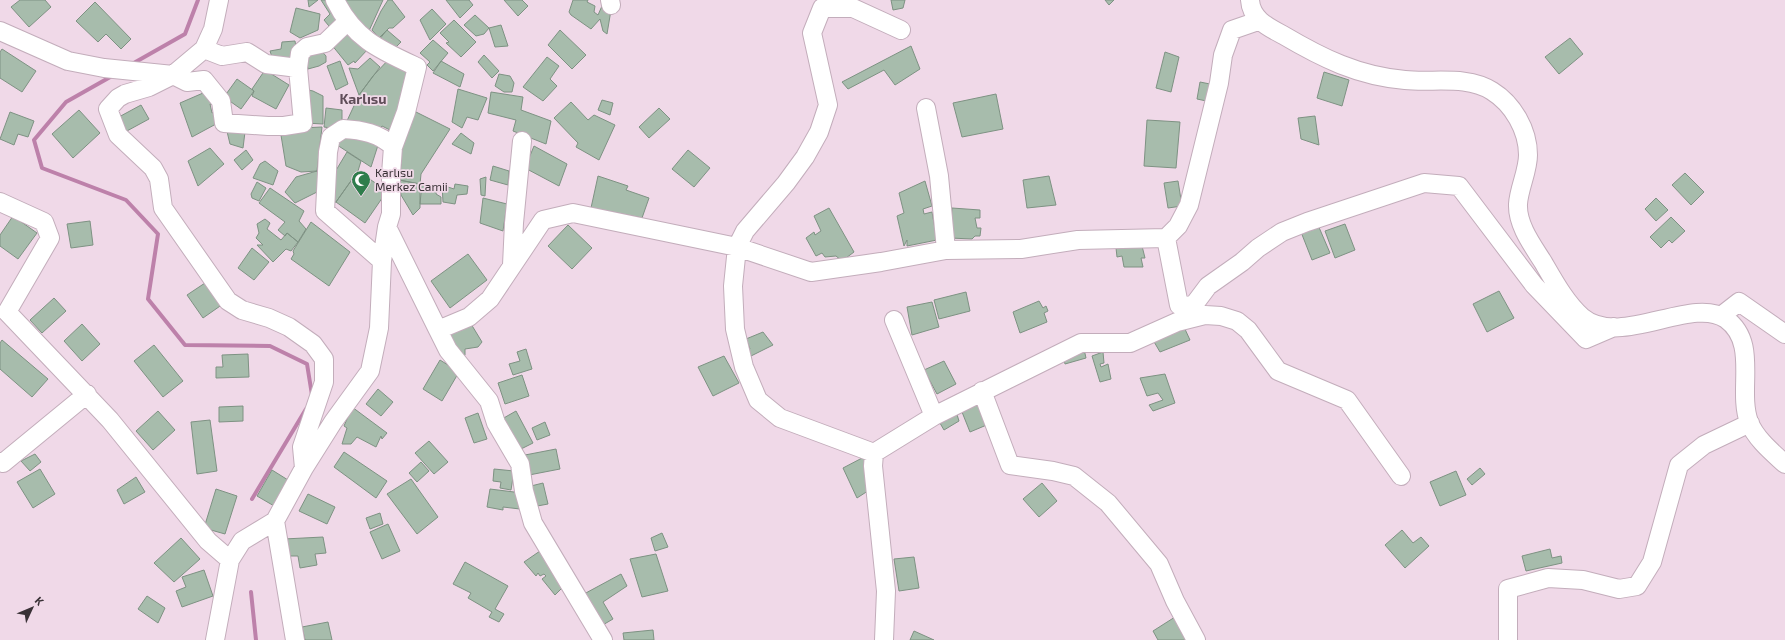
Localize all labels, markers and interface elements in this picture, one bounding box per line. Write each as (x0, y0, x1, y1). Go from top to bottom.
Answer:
district label: Karlısu (339, 90, 387, 107)
place label: Karlısu Merkez Camii (375, 165, 448, 193)
mosque icon: Karlısu Merkez Camii (350, 169, 372, 197)
north arrow (12, 588, 52, 628)
text: K (32, 594, 47, 608)

